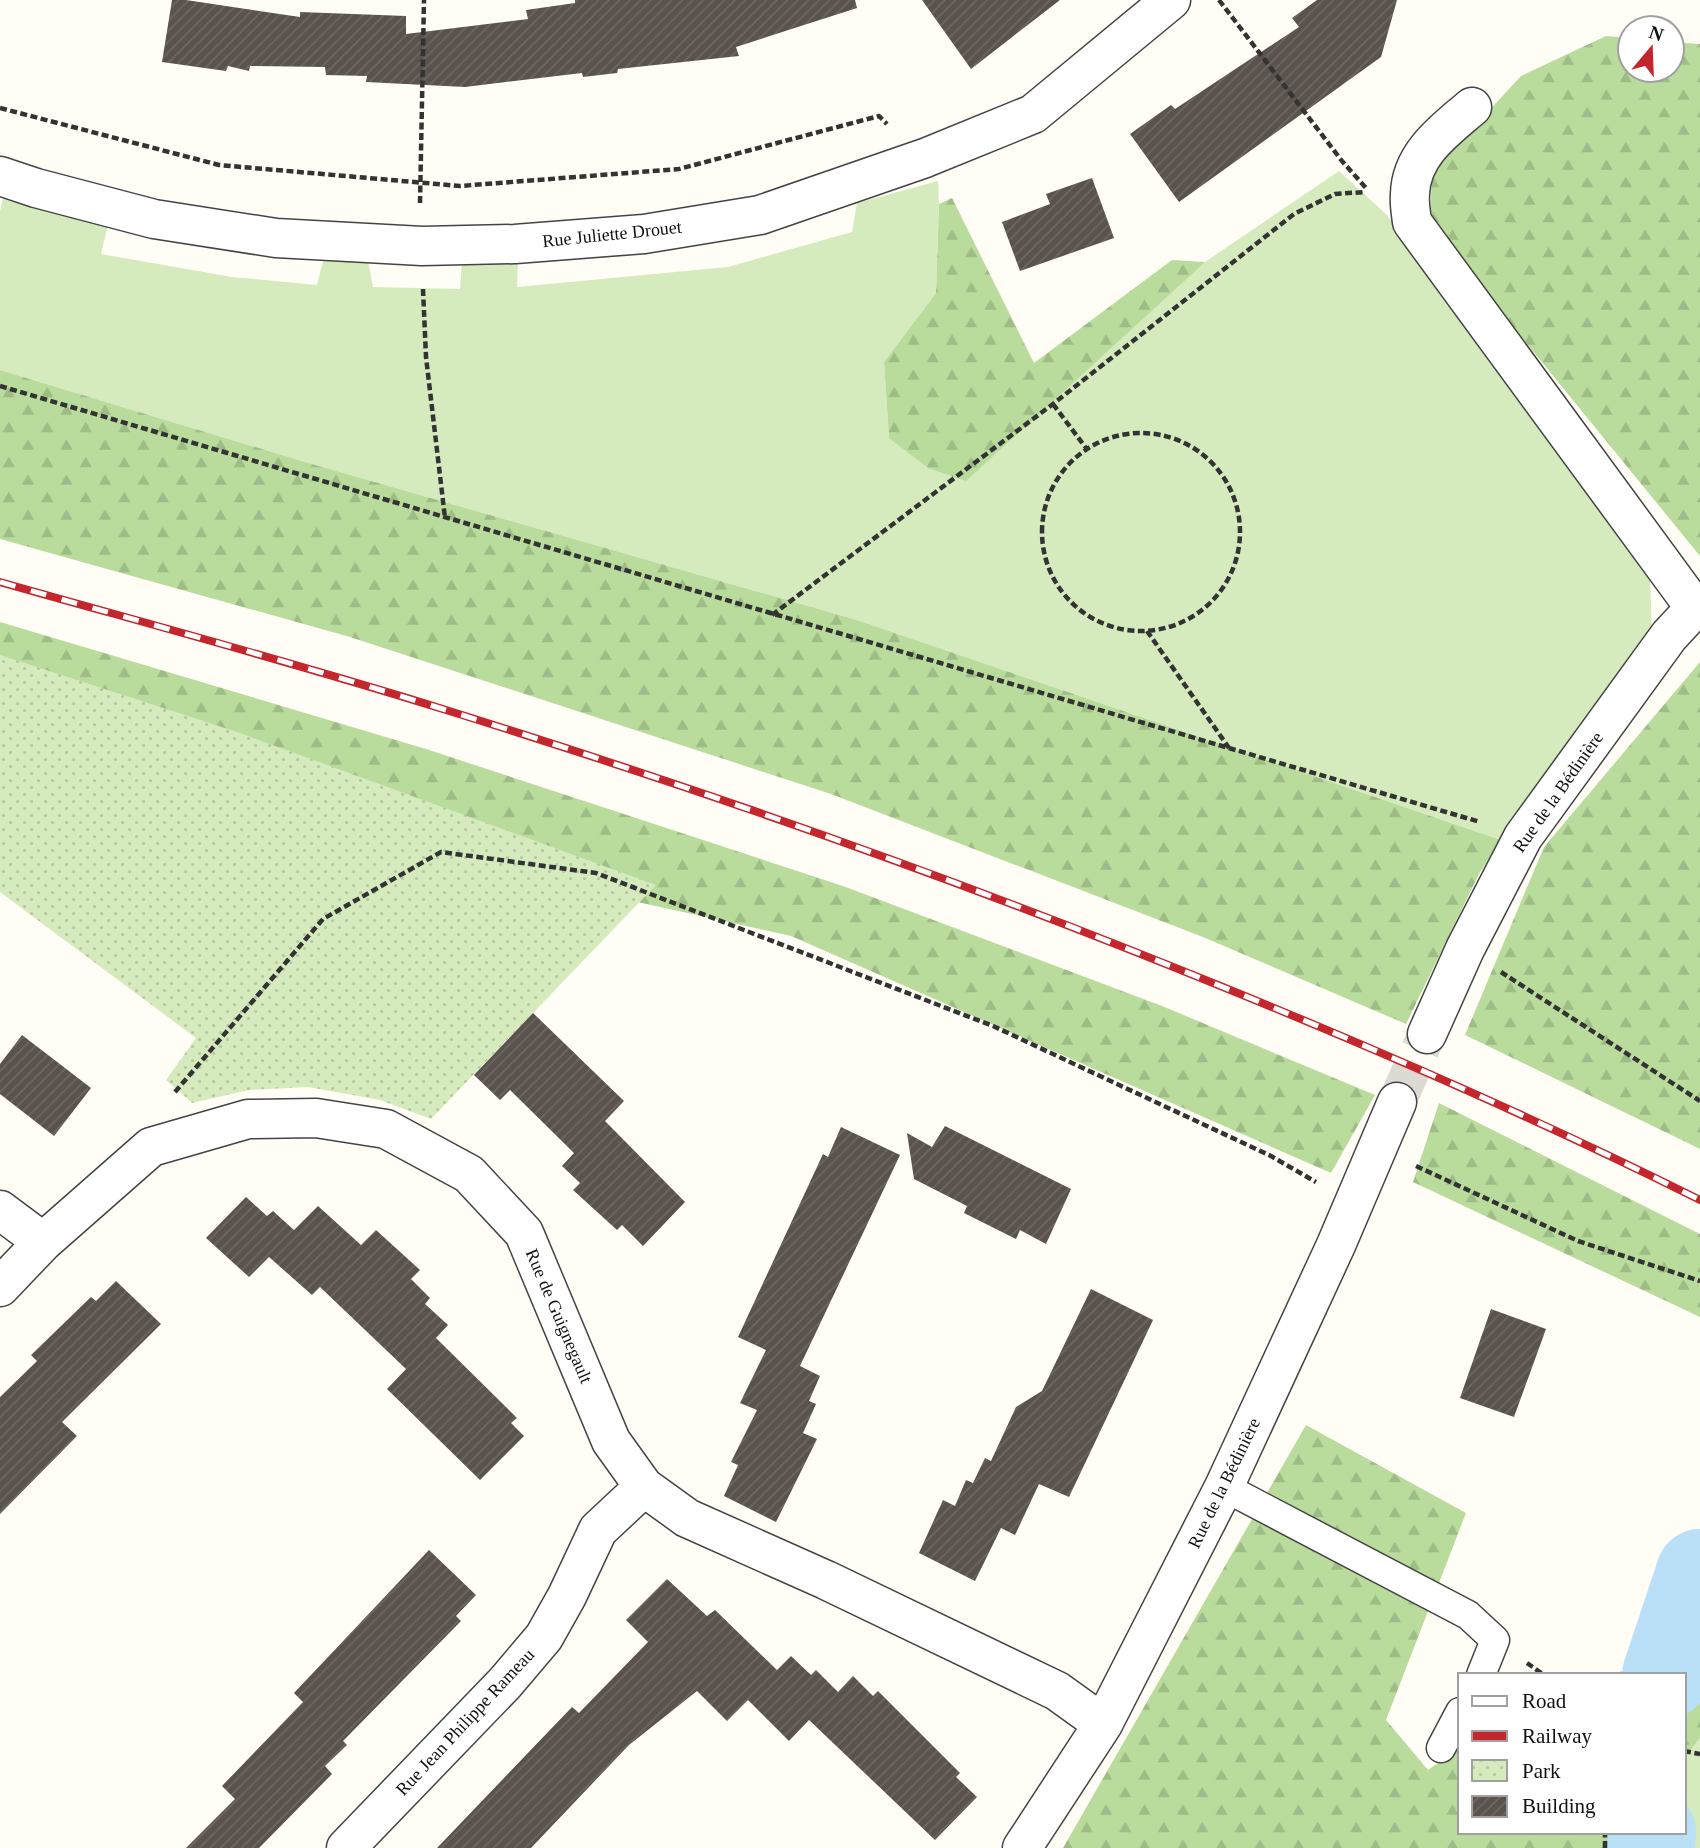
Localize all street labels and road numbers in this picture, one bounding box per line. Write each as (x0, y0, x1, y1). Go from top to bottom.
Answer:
street label: Rue Juliette Drouet (541, 217, 683, 251)
street label: Rue de la Bédinière (1509, 728, 1607, 856)
street label: Rue de Guignegault (522, 1246, 596, 1386)
street label: Rue de la Bédinière (1184, 1415, 1264, 1551)
street label: Rue Jean Philippe Rameau (392, 1644, 538, 1800)

